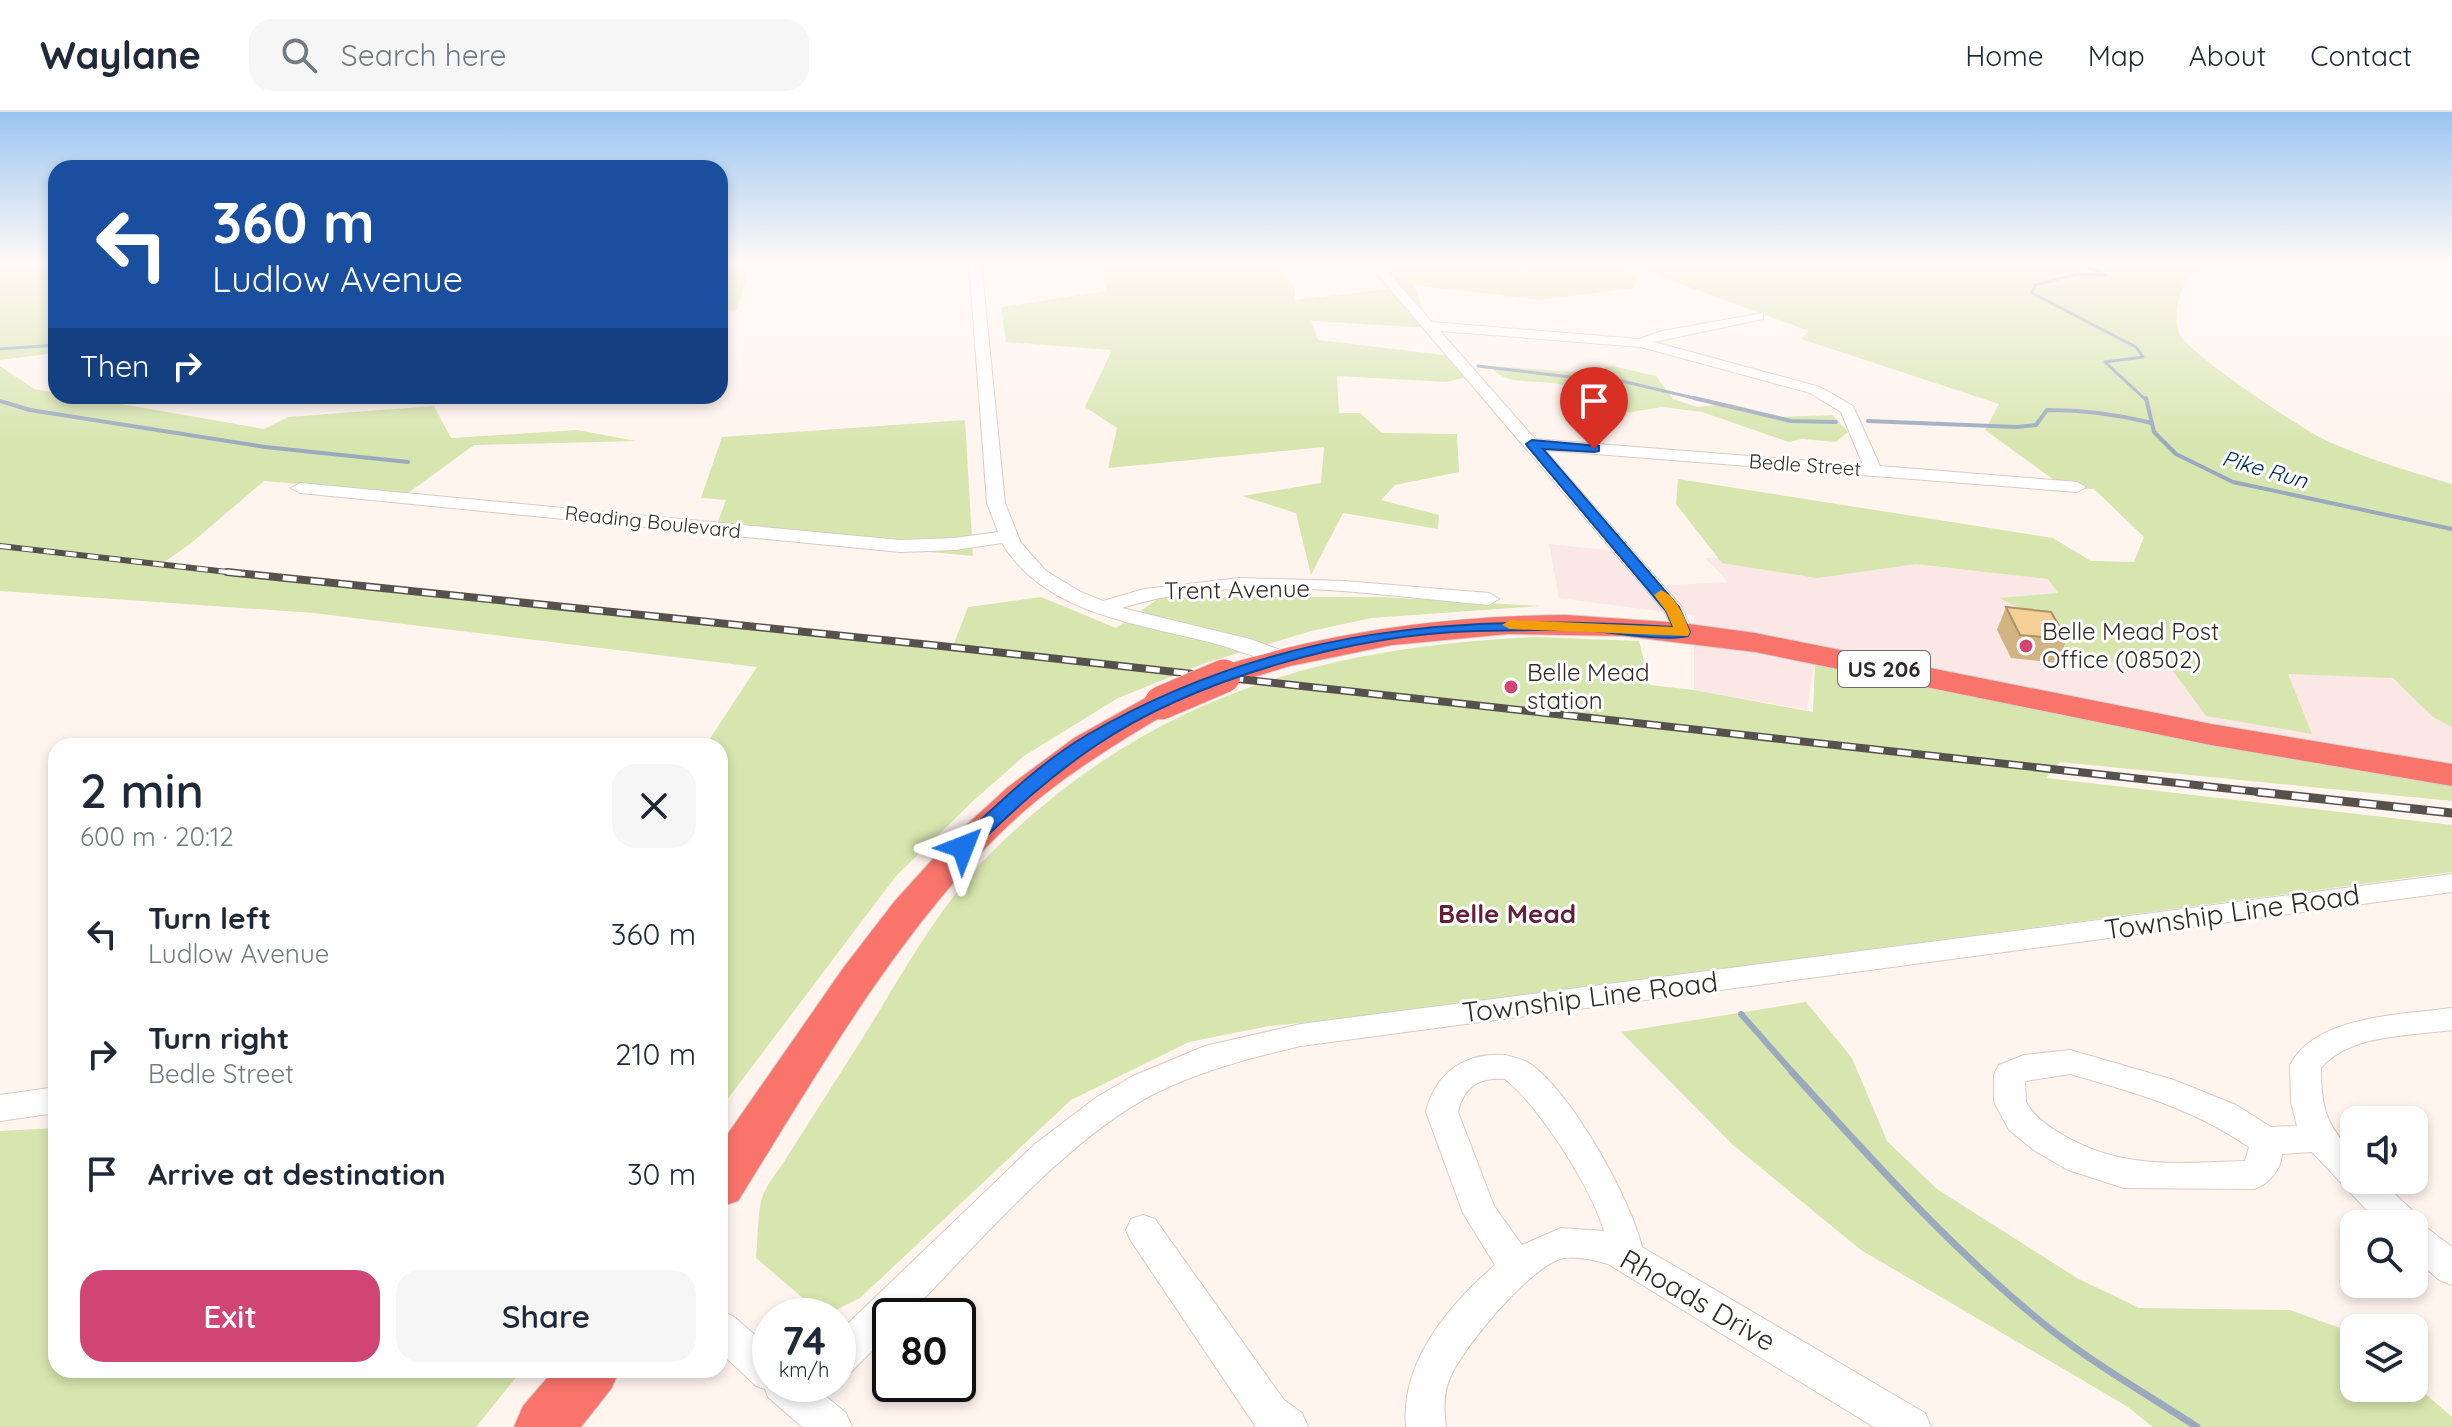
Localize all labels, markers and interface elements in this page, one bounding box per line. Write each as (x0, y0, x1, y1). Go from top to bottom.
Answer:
search box (249, 19, 809, 91)
text: Waylane (40, 31, 201, 79)
icon: search (277, 33, 321, 77)
text: Search here (341, 36, 506, 74)
text: Home (1965, 38, 2044, 73)
text: Map (2088, 38, 2145, 73)
text: About (2189, 38, 2266, 73)
text: Contact (2310, 38, 2412, 73)
text: 360 m (212, 187, 375, 257)
icon: left (80, 192, 184, 296)
text: Ludlow Avenue (212, 256, 463, 301)
icon: right (165, 344, 209, 388)
text: Then (80, 347, 149, 385)
pin (1560, 367, 1628, 449)
icon: arrive (1572, 379, 1616, 423)
water label: Pike Run (2219, 444, 2312, 495)
street label: Bedle Street (1748, 448, 1862, 481)
street label: Reading Boulevard (564, 500, 742, 543)
street label: Trent Avenue (1164, 573, 1310, 605)
place label: Belle Mead Post Office (08502) (2042, 616, 2219, 674)
marker: Belle Mead Post Office (08502) (2017, 637, 2035, 655)
road number: US 206 (1838, 651, 1930, 687)
place label: Belle Mead station (1527, 657, 1650, 715)
marker: Belle Mead station (1502, 678, 1520, 696)
text: 2 min (80, 760, 204, 820)
button: close (612, 764, 696, 848)
position arrow (921, 805, 1005, 889)
text: 600 m · 20:12 (80, 820, 234, 853)
street label: Township Line Road (2102, 876, 2362, 947)
district label: Belle Mead (1438, 897, 1576, 930)
text: Turn left (148, 899, 271, 937)
icon: left (80, 912, 124, 956)
text: 360 m (611, 915, 696, 953)
text: Ludlow Avenue (148, 937, 329, 970)
street label: Township Line Road (1460, 963, 1720, 1030)
text: Turn right (148, 1019, 289, 1057)
icon: right (80, 1032, 124, 1076)
text: 210 m (615, 1035, 696, 1073)
text: Bedle Street (148, 1057, 294, 1090)
map controls (2340, 1106, 2428, 1402)
button: sound (2340, 1106, 2428, 1194)
icon: arrive (80, 1152, 124, 1196)
text: Arrive at destination (148, 1155, 446, 1193)
text: 30 m (627, 1155, 696, 1193)
button: search (2340, 1210, 2428, 1298)
street label: Rhoads Drive (1614, 1241, 1782, 1358)
button: Exit (80, 1270, 380, 1362)
button: Share (396, 1270, 696, 1362)
speed limit sign: 80 (872, 1298, 976, 1402)
button: layers (2340, 1314, 2428, 1402)
text: 74 (782, 1315, 826, 1365)
text: km/h (779, 1357, 829, 1382)

